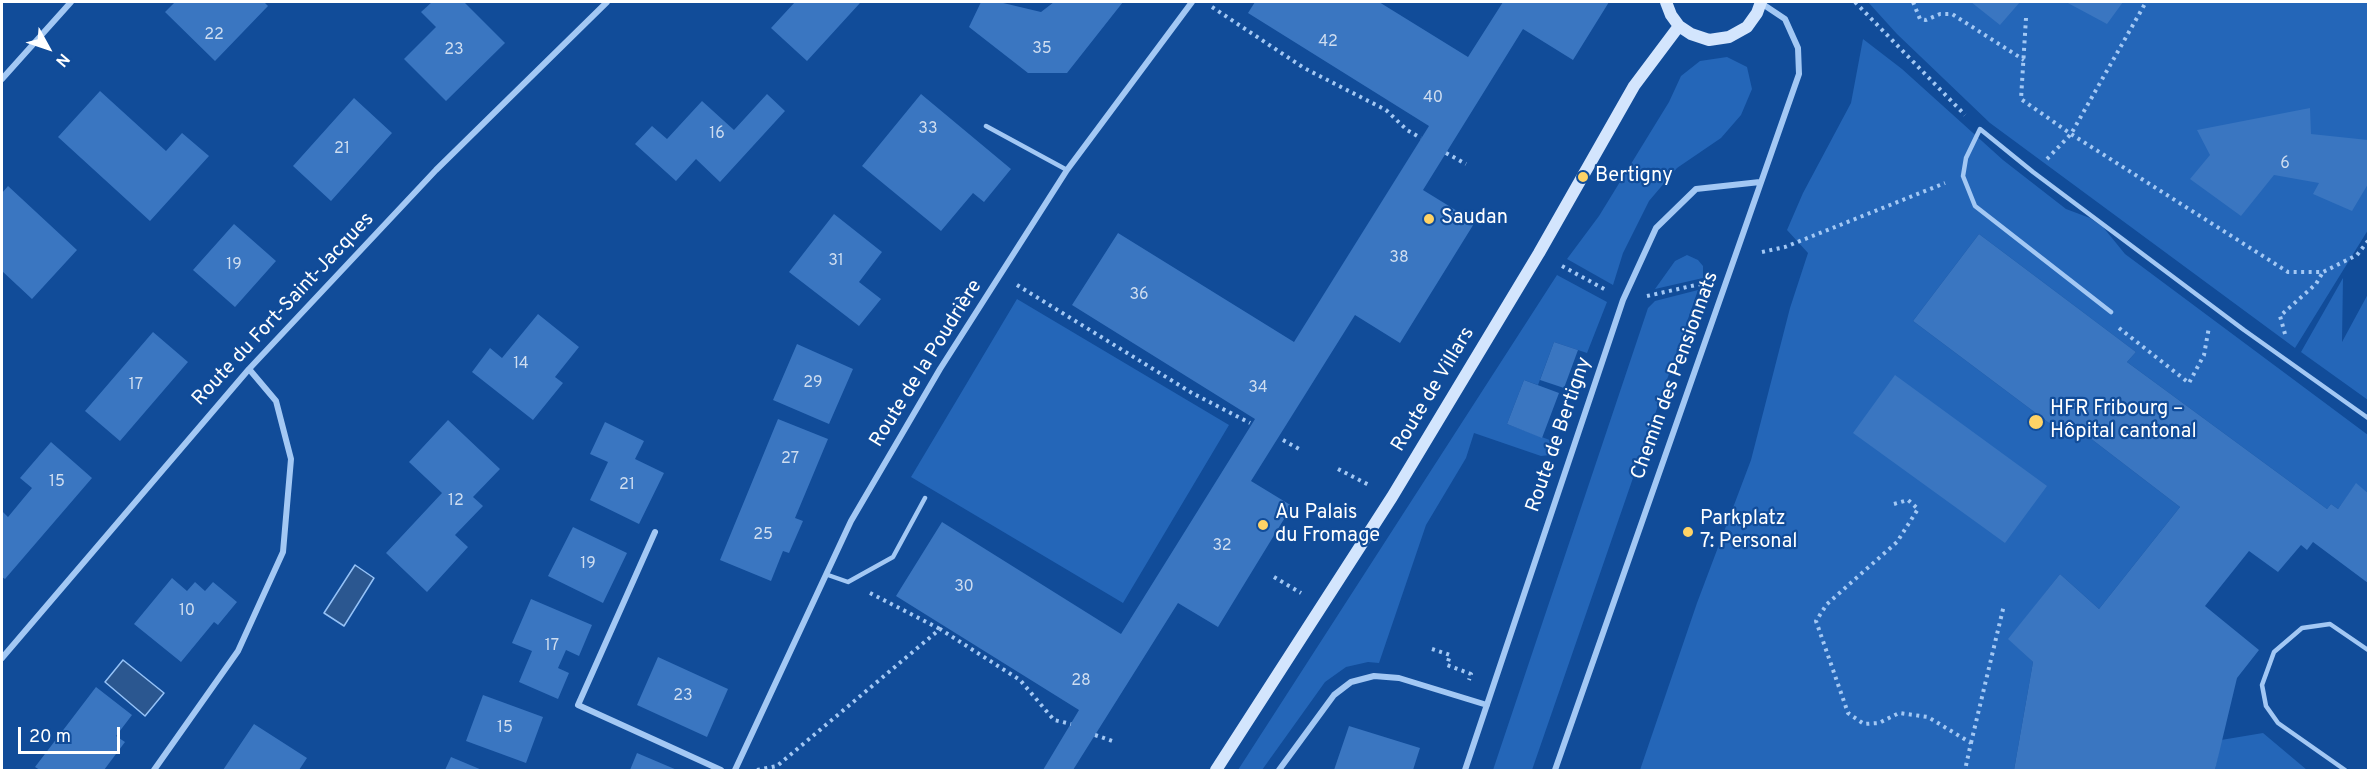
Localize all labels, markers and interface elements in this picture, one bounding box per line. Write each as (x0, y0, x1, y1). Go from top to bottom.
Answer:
north arrow (18, 18, 78, 78)
house number: 22 (204, 26, 224, 46)
house number: 42 (1318, 33, 1338, 53)
house number: 35 (1032, 40, 1052, 60)
house number: 23 (444, 41, 464, 61)
text: N (50, 49, 73, 70)
house number: 40 (1423, 89, 1443, 109)
house number: 33 (918, 120, 938, 140)
house number: 16 (709, 125, 725, 145)
house number: 21 (334, 140, 350, 160)
house number: 6 (2280, 155, 2290, 175)
place label: Bertigny (1595, 165, 1673, 189)
marker: Bertigny (1576, 170, 1590, 184)
place label: Saudan (1441, 207, 1508, 231)
street label: Route du Fort-Saint-Jacques (188, 208, 380, 412)
marker: Saudan (1422, 212, 1436, 226)
house number: 38 (1389, 249, 1409, 269)
house number: 31 (828, 252, 844, 272)
house number: 19 (226, 256, 242, 276)
street label: Chemin des Pensionnats (1627, 269, 1725, 483)
street label: Route de la Poudrière (866, 276, 988, 452)
house number: 36 (1129, 286, 1149, 306)
street label: Route de Villars (1387, 323, 1481, 457)
street label: Route de Bertigny (1522, 354, 1598, 516)
house number: 14 (513, 355, 529, 375)
house number: 29 (803, 374, 823, 394)
house number: 17 (129, 376, 143, 396)
house number: 34 (1248, 379, 1268, 399)
place label: HFR Fribourg – Hôpital cantonal (2050, 398, 2197, 445)
marker: HFR Fribourg – Hôpital cantonal (2027, 413, 2045, 431)
house number: 27 (781, 450, 799, 470)
house number: 15 (49, 473, 65, 493)
house number: 21 (619, 476, 635, 496)
house number: 12 (448, 492, 464, 512)
place label: Au Palais du Fromage (1275, 502, 1380, 549)
place label: Parkplatz 7: Personal (1700, 508, 1797, 555)
marker: Au Palais du Fromage (1256, 518, 1270, 532)
marker: Parkplatz 7: Personal (1681, 525, 1695, 539)
house number: 25 (753, 526, 773, 546)
house number: 32 (1212, 537, 1232, 557)
house number: 19 (580, 555, 596, 575)
house number: 30 (954, 578, 974, 598)
house number: 10 (179, 602, 195, 622)
house number: 17 (545, 637, 559, 657)
house number: 28 (1071, 672, 1091, 692)
house number: 23 (673, 687, 693, 707)
scale bar (21, 715, 123, 753)
house number: 15 (497, 719, 513, 739)
text: 20 m (29, 726, 71, 749)

